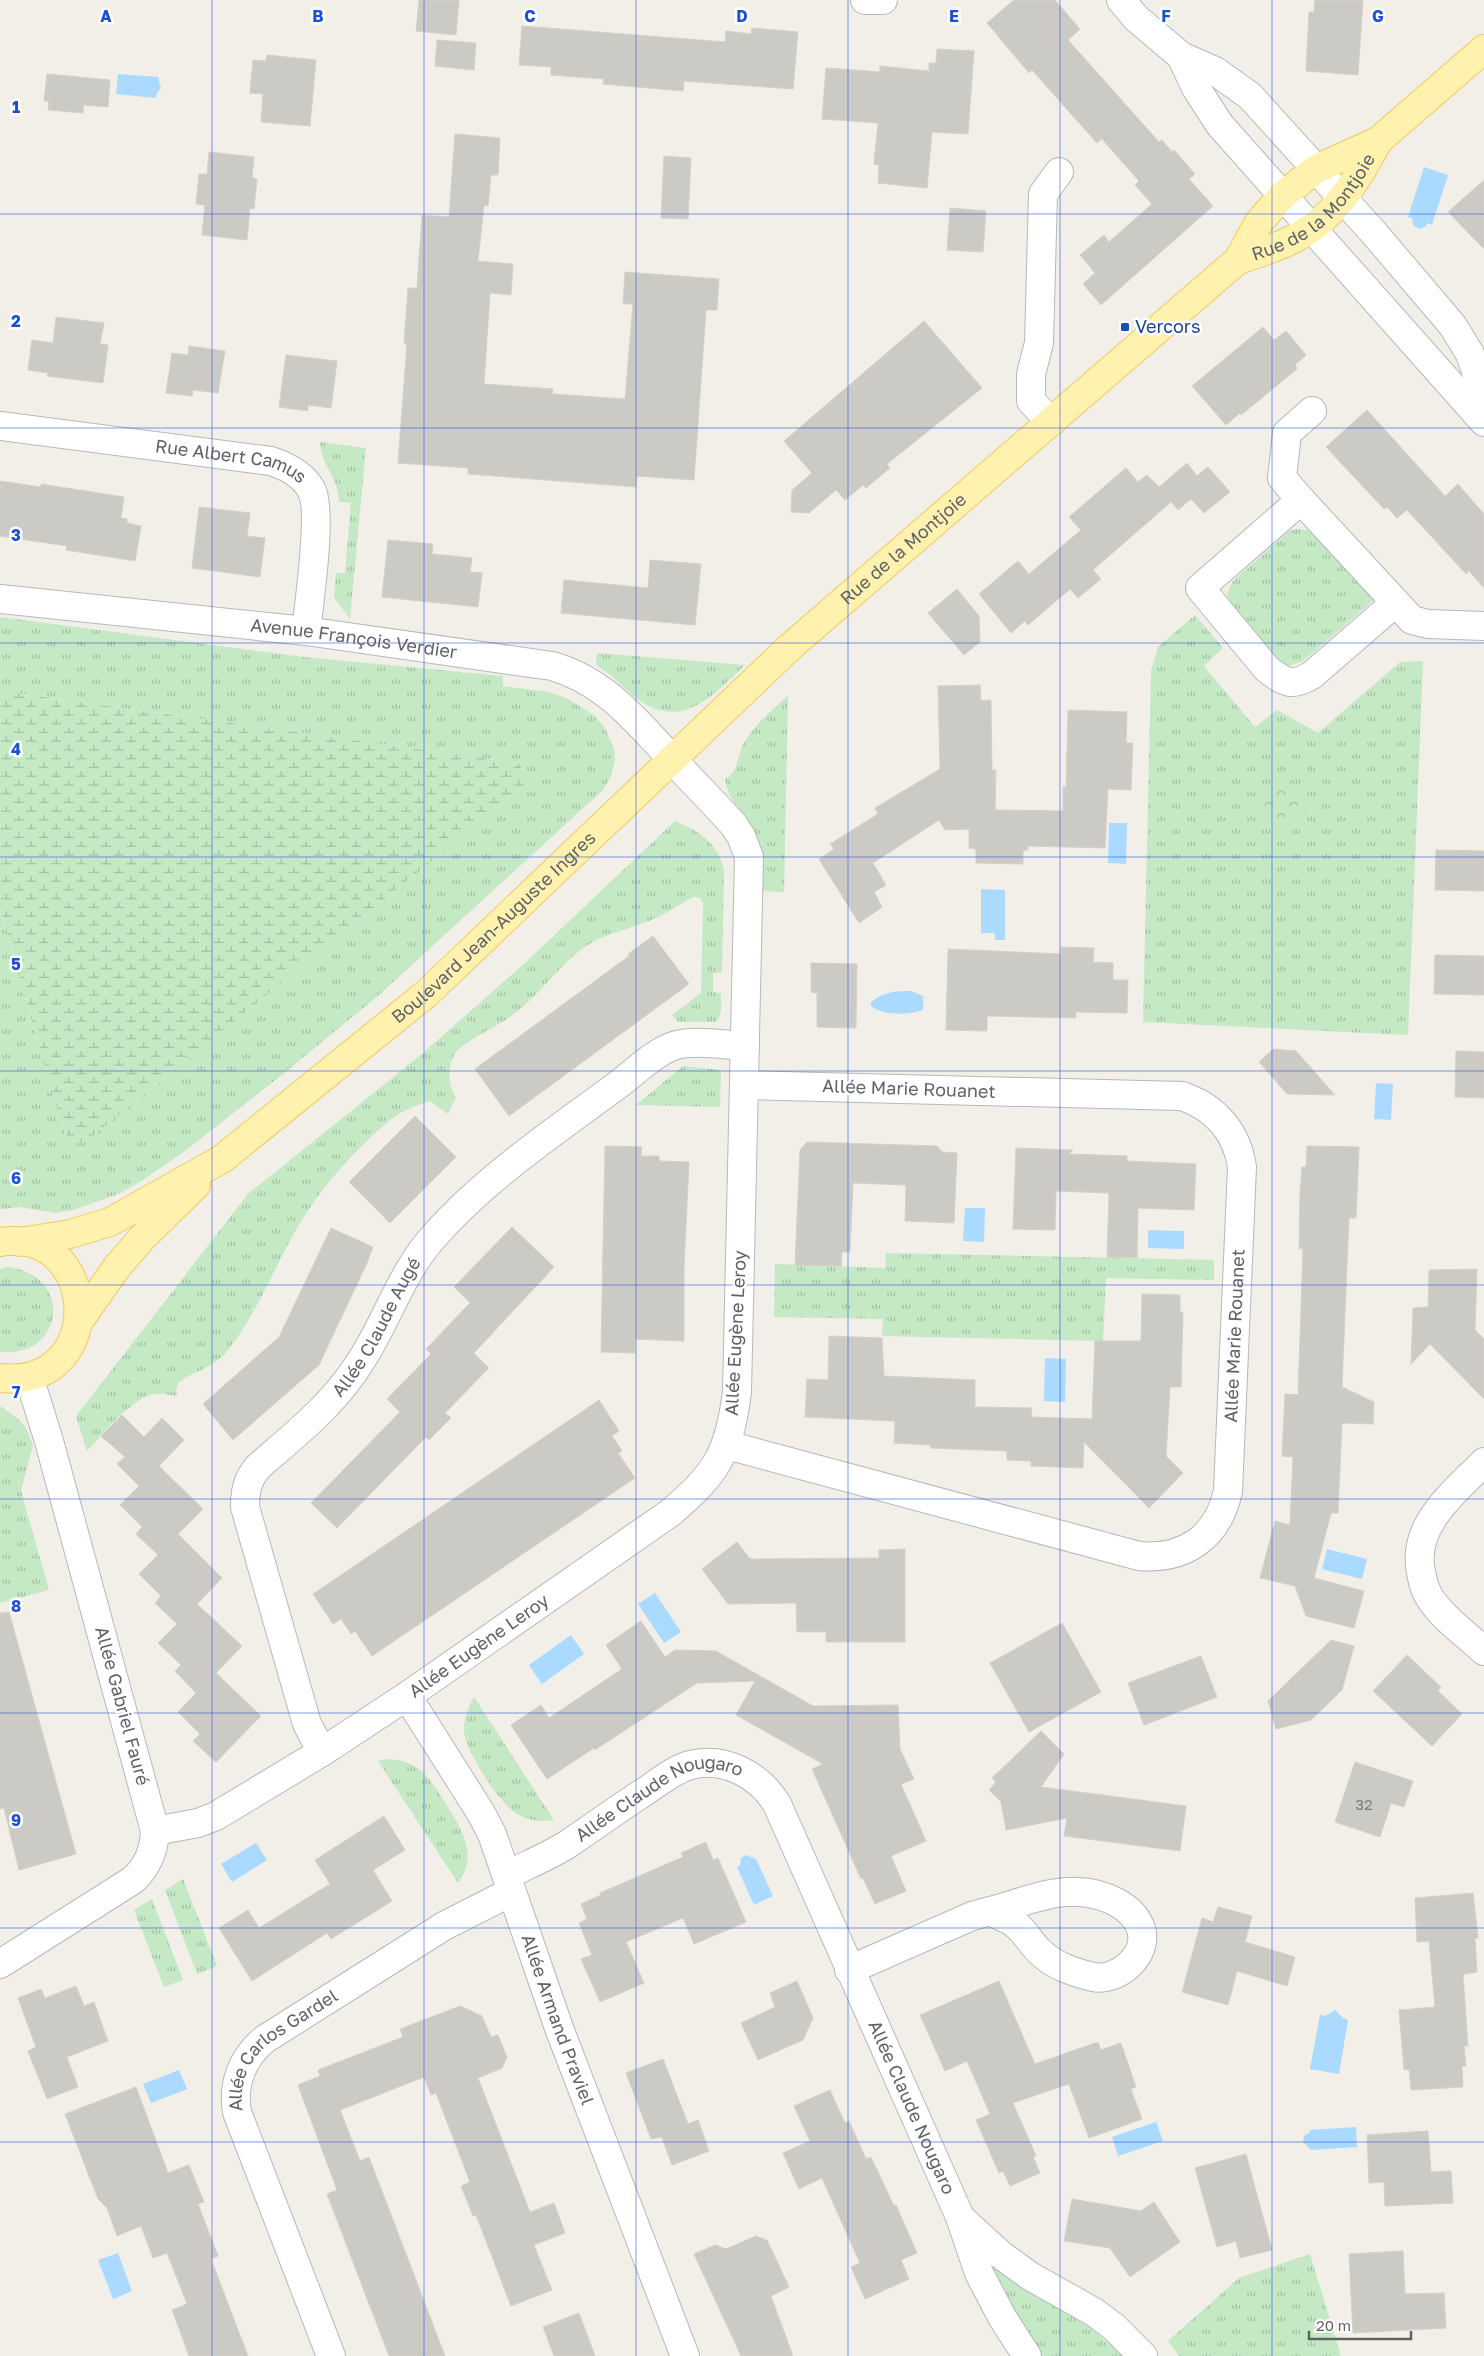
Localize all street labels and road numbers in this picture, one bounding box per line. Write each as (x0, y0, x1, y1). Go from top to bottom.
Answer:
street label: Rue de la Montjoie (1249, 149, 1379, 265)
street label: Rue Albert Camus (154, 434, 312, 487)
street label: Rue de la Montjoie (835, 488, 970, 609)
street label: Avenue François Verdier (250, 613, 459, 662)
street label: Boulevard Jean-Auguste Ingres (387, 826, 600, 1027)
street label: Allée Marie Rouanet (822, 1074, 996, 1102)
street label: Allée Marie Rouanet (1219, 1249, 1248, 1423)
street label: Allée Eugène Leroy (720, 1250, 750, 1416)
street label: Allée Claude Augé (327, 1253, 425, 1401)
street label: Allée Eugène Leroy (404, 1589, 553, 1702)
street label: Allée Gabriel Fauré (91, 1624, 155, 1788)
street label: Allée Claude Nougaro (571, 1751, 747, 1846)
street label: Allée Armand Praviel (517, 1931, 600, 2108)
street label: Allée Carlos Gardel (224, 1984, 342, 2112)
street label: Allée Claude Nougaro (864, 2017, 961, 2197)

